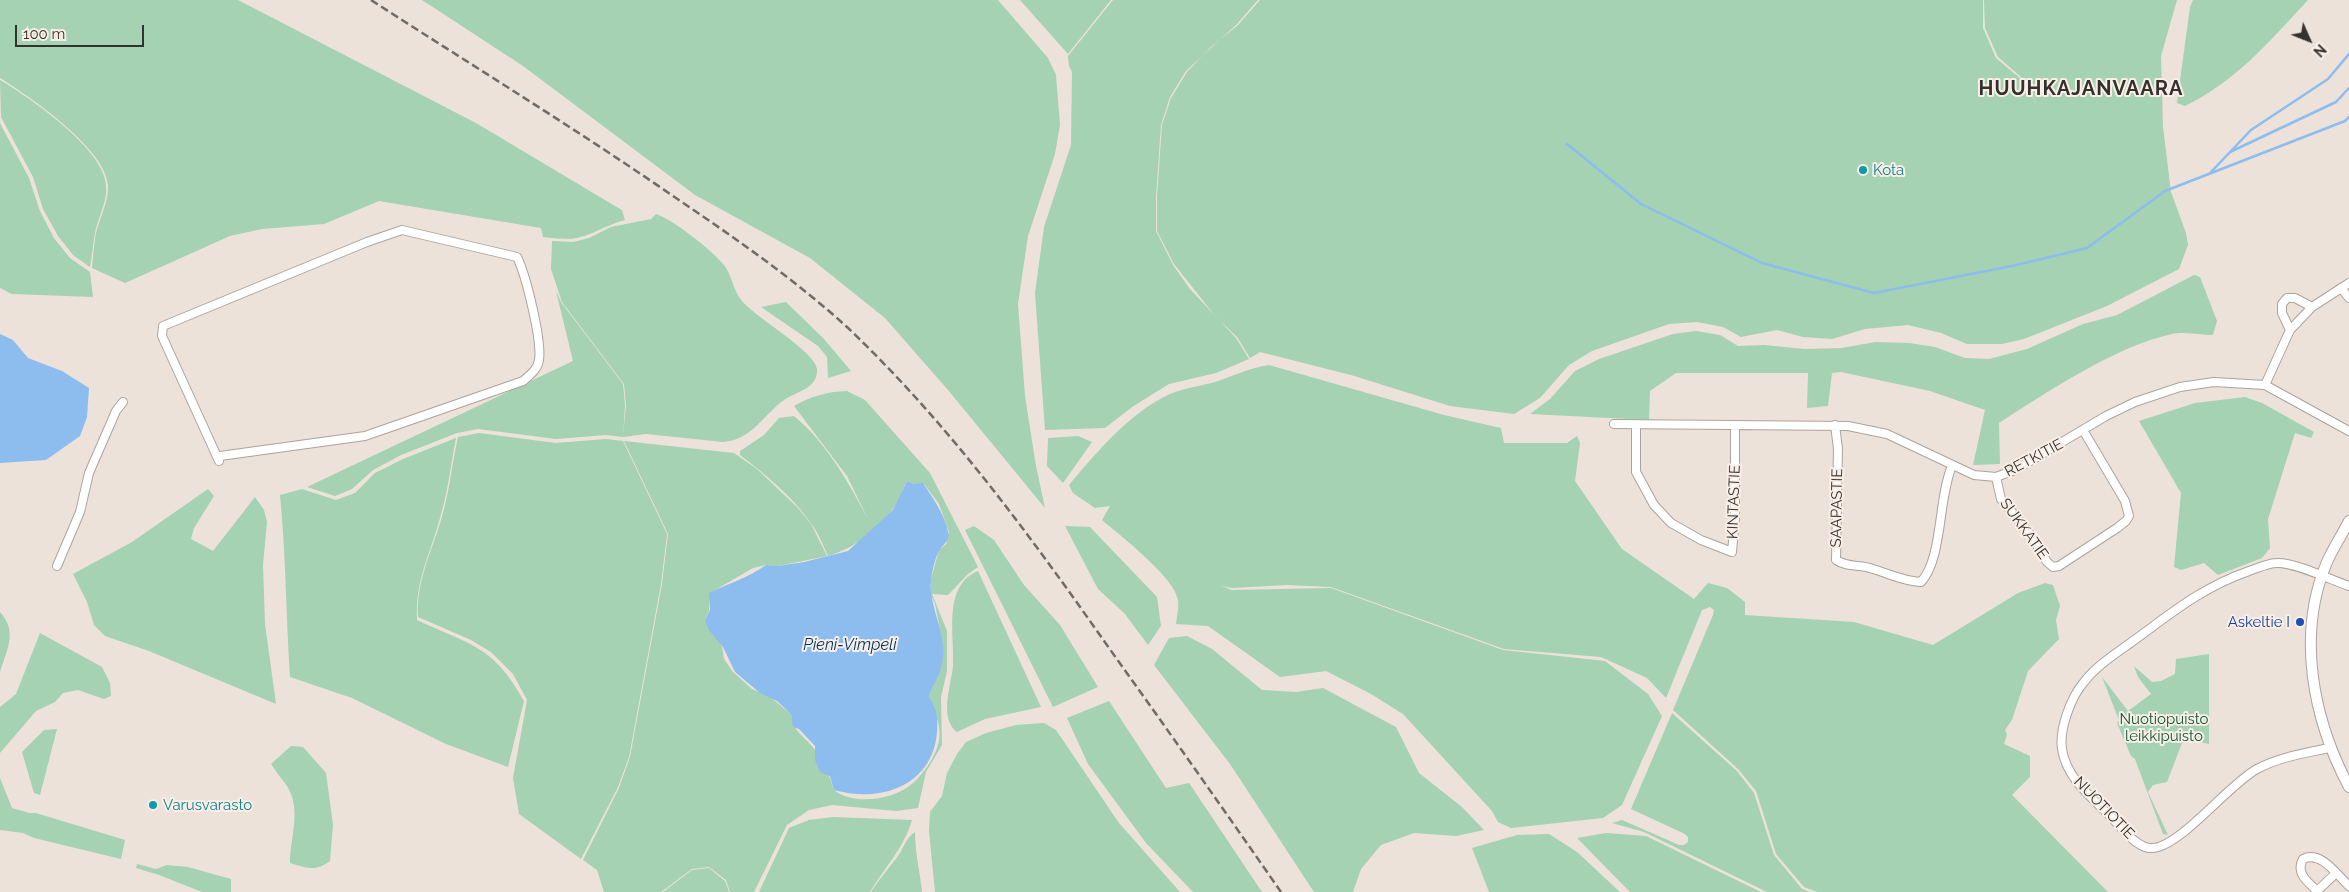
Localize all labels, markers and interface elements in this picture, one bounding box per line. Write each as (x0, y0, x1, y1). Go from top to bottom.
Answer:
scale bar (18, 15, 146, 47)
north arrow (2284, 15, 2334, 65)
text: 100 m (23, 25, 65, 43)
text: N (2310, 41, 2329, 60)
district label: HUUHKAJANVAARA (1977, 77, 2185, 101)
place label: Kota (1873, 161, 1904, 179)
marker: Kota (1857, 164, 1869, 176)
street label: RETKITIE (2002, 435, 2066, 481)
street label: KINTASTIE (1724, 465, 1744, 539)
street label: SAAPASTIE (1827, 468, 1847, 548)
street label: SUKKATIE (1996, 495, 2052, 563)
place label: Askeltie I (2228, 613, 2290, 631)
marker: Askeltie I (2294, 616, 2306, 628)
water label: Pieni-Vimpeli (803, 635, 897, 655)
park label: Nuotiopuisto leikkipuisto (2119, 710, 2209, 745)
street label: NUOTIOTIE (2070, 773, 2138, 843)
place label: Varusvarasto (163, 796, 252, 814)
marker: Varusvarasto (147, 799, 159, 811)

